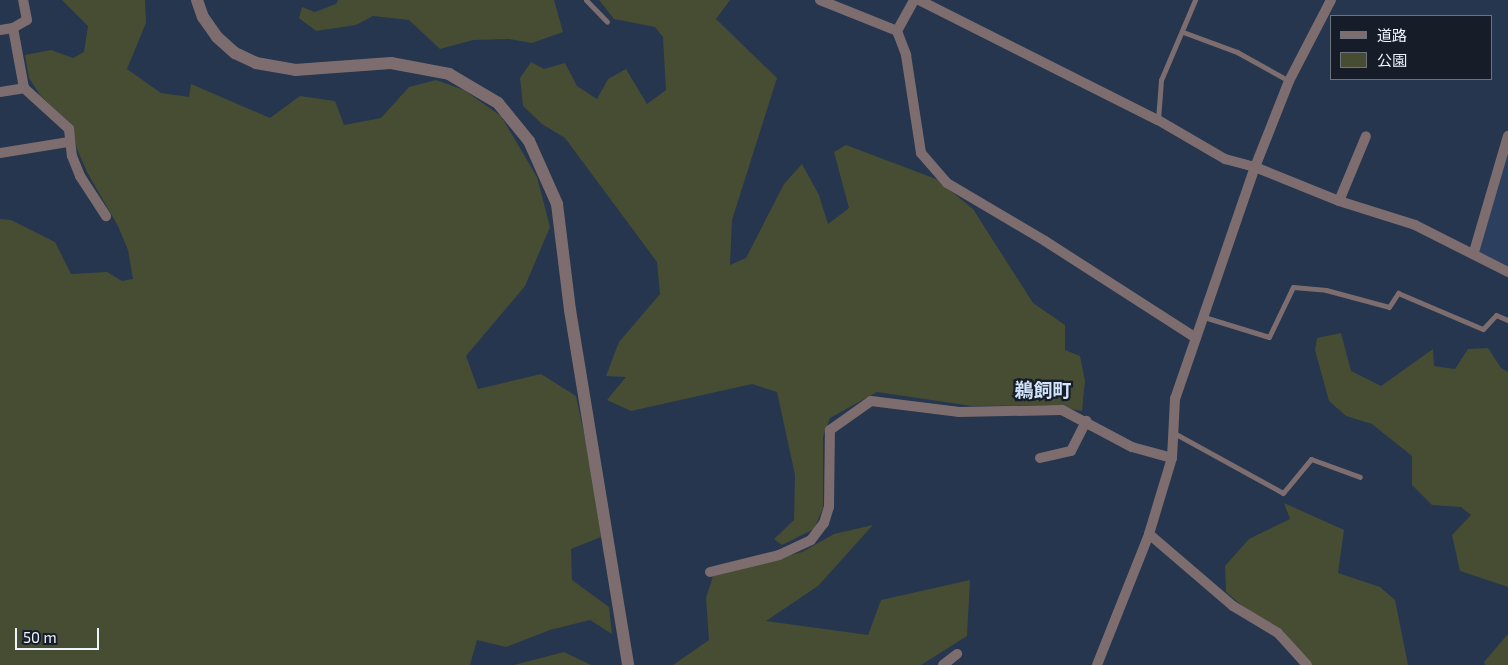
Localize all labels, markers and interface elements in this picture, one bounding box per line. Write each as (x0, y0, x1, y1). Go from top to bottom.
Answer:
legend (1330, 15, 1493, 80)
text: 道路 (1377, 26, 1407, 44)
text: 公園 (1377, 51, 1407, 69)
district label: 鵜飼町 (1015, 379, 1071, 401)
scale bar (18, 618, 101, 650)
text: 50 m (23, 628, 57, 646)

